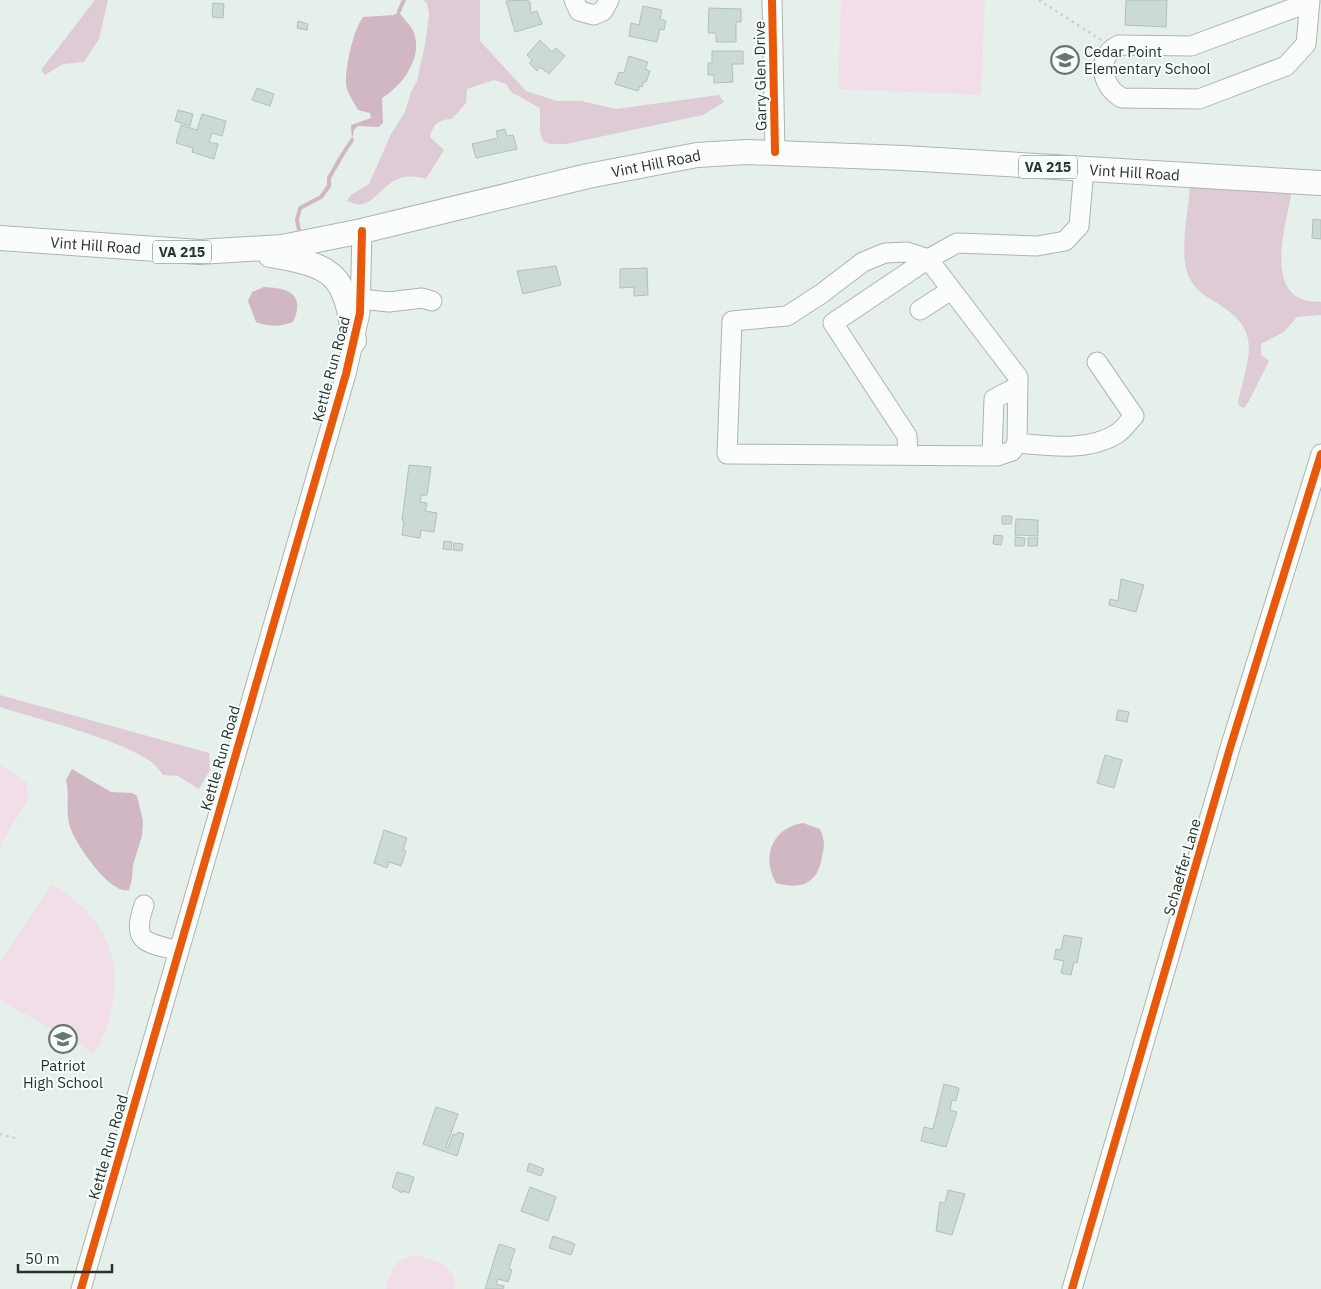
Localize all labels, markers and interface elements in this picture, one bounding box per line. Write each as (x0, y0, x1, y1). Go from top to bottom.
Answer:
street label: Garry Glen Drive (750, 21, 770, 131)
place label: Cedar Point Elementary School (1084, 42, 1211, 78)
school or university icon: Cedar Point Elementary School (1050, 45, 1080, 75)
street label: Vint Hill Road (610, 145, 702, 181)
road number: VA 215 (1019, 156, 1077, 178)
street label: Vint Hill Road (1089, 160, 1180, 184)
street label: Vint Hill Road (50, 232, 142, 257)
road number: VA 215 (153, 240, 211, 264)
street label: Kettle Run Road (308, 314, 354, 424)
street label: Kettle Run Road (196, 703, 244, 813)
street label: Schaeffer Lane (1159, 816, 1205, 918)
school or university icon: Patriot High School (48, 1024, 78, 1054)
place label: Patriot High School (23, 1056, 103, 1092)
street label: Kettle Run Road (84, 1092, 132, 1202)
scale bar (18, 1242, 111, 1274)
text: 50 m (25, 1249, 60, 1268)

